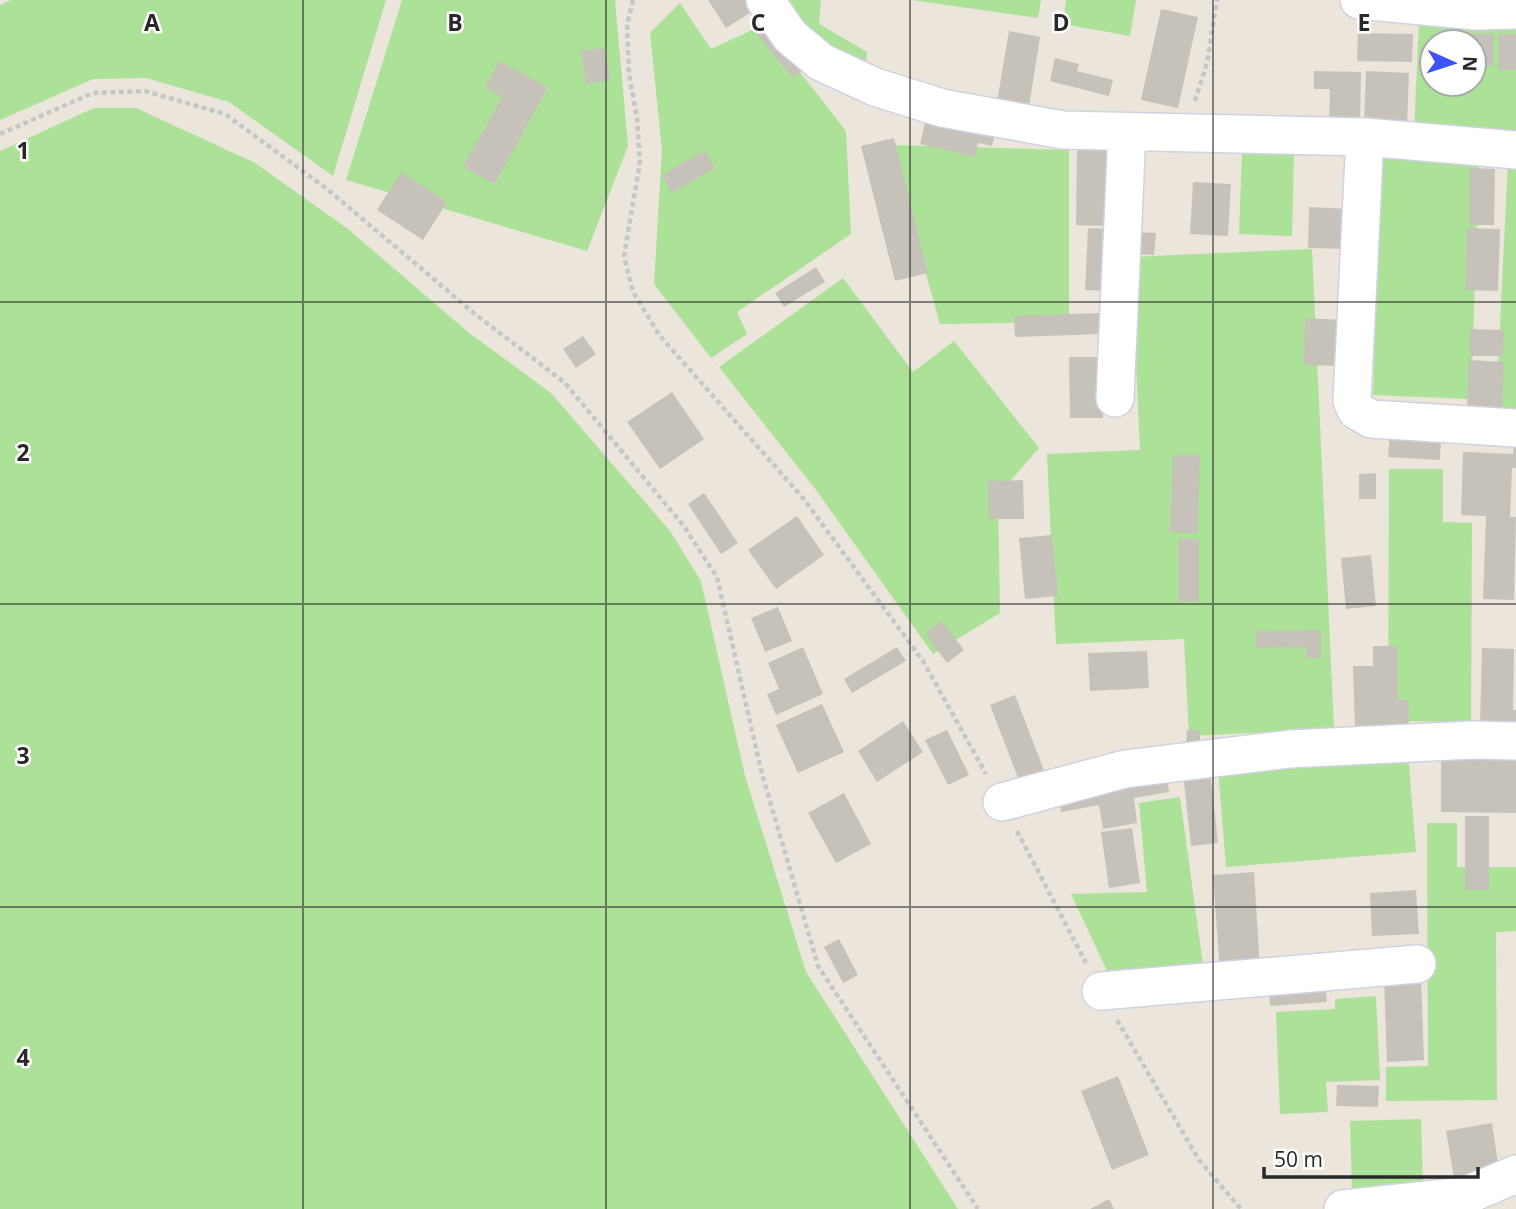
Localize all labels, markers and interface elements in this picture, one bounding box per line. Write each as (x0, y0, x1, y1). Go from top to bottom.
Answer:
text: A (144, 6, 160, 38)
text: B (447, 6, 463, 38)
text: C (751, 6, 765, 38)
text: D (1052, 6, 1070, 38)
text: E (1358, 6, 1370, 38)
north arrow (1418, 28, 1488, 98)
text: N (1457, 55, 1483, 72)
text: 1 (16, 134, 30, 166)
text: 2 (16, 436, 30, 468)
text: 3 (16, 739, 30, 771)
text: 4 (16, 1041, 30, 1073)
scale bar (1264, 1136, 1478, 1180)
text: 50 m (1274, 1145, 1323, 1173)

